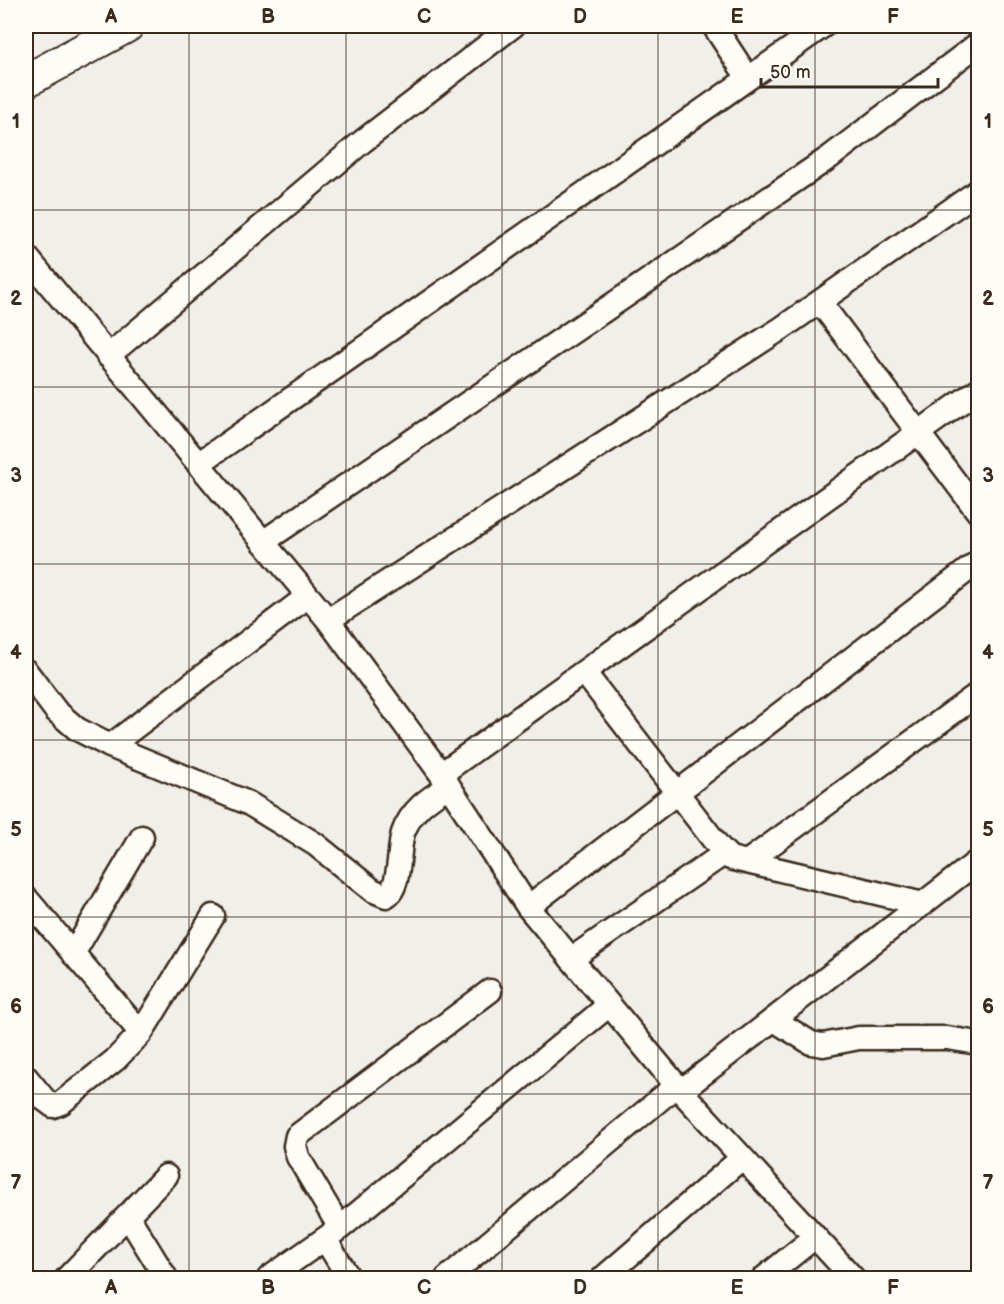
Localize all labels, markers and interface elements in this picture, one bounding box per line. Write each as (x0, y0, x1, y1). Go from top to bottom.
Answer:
text: A (104, 5, 118, 29)
text: B (261, 5, 275, 29)
text: C (417, 5, 431, 29)
text: D (573, 5, 587, 29)
text: E (731, 5, 744, 29)
text: F (887, 5, 899, 29)
scale bar (761, 51, 938, 89)
text: 50 m (770, 62, 811, 83)
text: 1 (12, 110, 20, 134)
text: 1 (984, 110, 992, 134)
text: 2 (10, 287, 22, 311)
text: 2 (982, 287, 994, 311)
text: 3 (10, 464, 22, 488)
text: 3 (982, 464, 994, 488)
text: 4 (10, 641, 22, 665)
text: 4 (982, 641, 994, 665)
text: 5 (10, 818, 22, 842)
text: 5 (982, 818, 994, 842)
text: 6 (10, 995, 22, 1019)
text: 6 (982, 995, 994, 1019)
text: 7 (10, 1171, 22, 1195)
text: 7 (982, 1171, 994, 1195)
text: A (104, 1276, 118, 1300)
text: B (261, 1276, 275, 1300)
text: C (417, 1276, 431, 1300)
text: D (573, 1276, 587, 1300)
text: E (731, 1276, 744, 1300)
text: F (887, 1276, 899, 1300)

